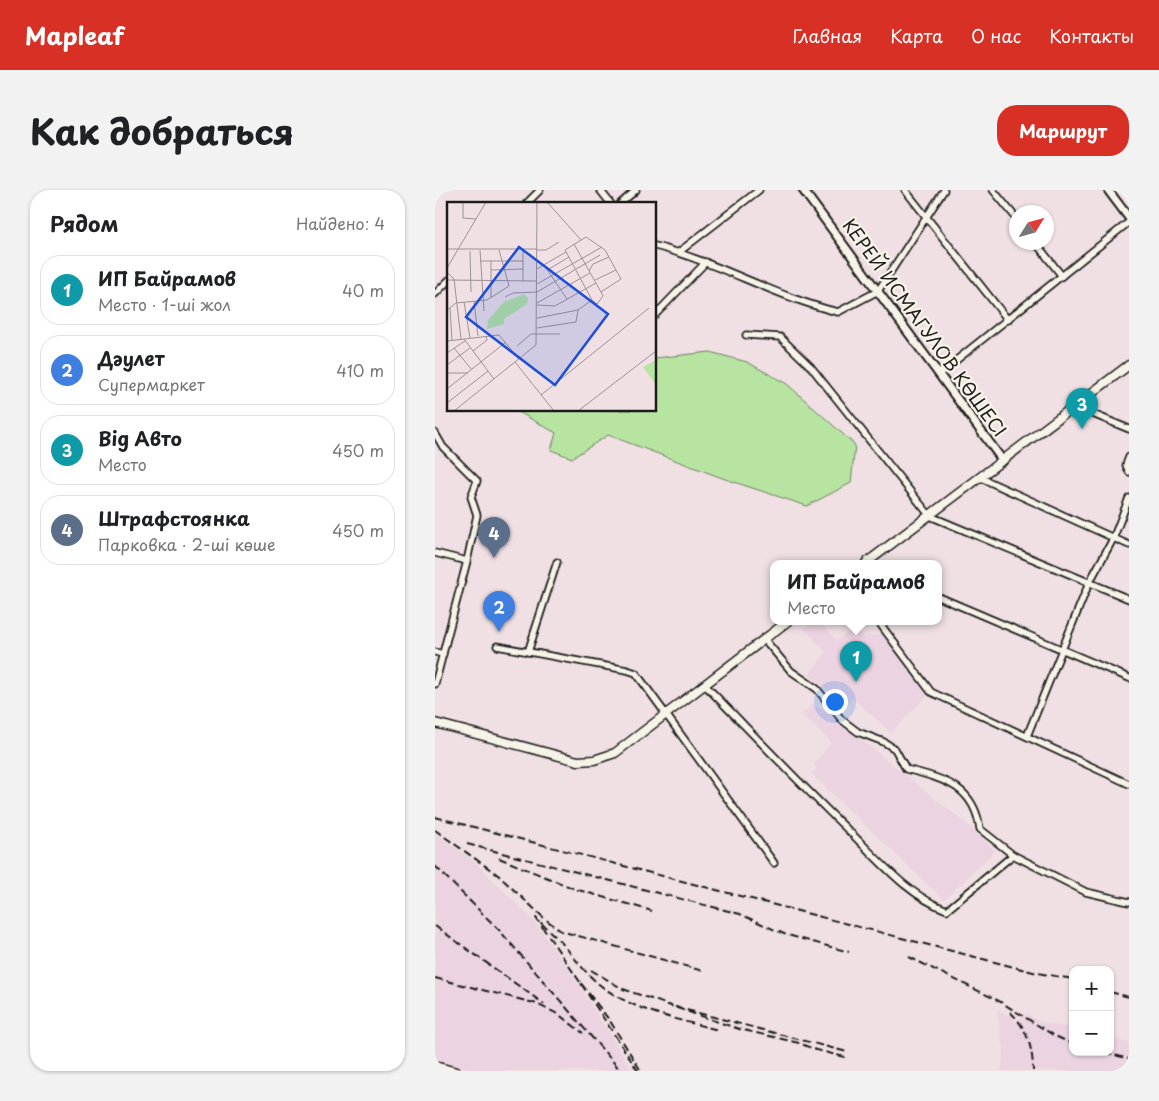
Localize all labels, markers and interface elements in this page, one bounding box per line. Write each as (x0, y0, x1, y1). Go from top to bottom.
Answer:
text: Mapleaf (25, 17, 124, 53)
text: Главная (793, 22, 862, 49)
text: Карта (890, 22, 943, 49)
text: О нас (971, 22, 1021, 49)
text: Контакты (1049, 22, 1134, 49)
text: Как добраться (30, 104, 294, 157)
button: Маршрут (997, 105, 1129, 156)
inset map (447, 202, 656, 411)
north arrow (1009, 205, 1054, 250)
text: Рядом (50, 207, 118, 239)
text: Найдено: 4 (296, 211, 385, 235)
street label: КЕРЕЙ ИСМАГУЛОВ КӨШЕСІ (837, 213, 1014, 442)
text: ИП Байрамов (98, 264, 236, 292)
text: 1 (63, 278, 71, 302)
text: 40 m (342, 278, 384, 302)
text: Место · 1-ші жол (98, 292, 231, 316)
text: Дәулет (98, 344, 165, 372)
text: 2 (61, 358, 73, 382)
text: 410 m (336, 358, 384, 382)
text: Супермаркет (98, 372, 205, 396)
pin: 3 (1066, 388, 1098, 429)
text: Big Авто (98, 424, 182, 452)
text: 3 (62, 438, 72, 462)
text: 450 m (332, 438, 384, 462)
text: Место (98, 452, 147, 476)
text: Штрафстоянка (98, 504, 250, 532)
pin: 4 (478, 517, 510, 558)
text: 4 (62, 518, 72, 542)
text: 450 m (332, 518, 384, 542)
text: Парковка · 2-ші көше (98, 532, 275, 556)
popup (770, 560, 942, 625)
text: ИП Байрамов (787, 567, 925, 595)
pin: 2 (483, 591, 515, 632)
text: Место (787, 595, 836, 619)
pin: 1 (840, 641, 872, 682)
your location (822, 689, 848, 715)
map controls (1069, 966, 1114, 1056)
button: + (1069, 966, 1114, 1011)
button: − (1069, 1011, 1114, 1056)

